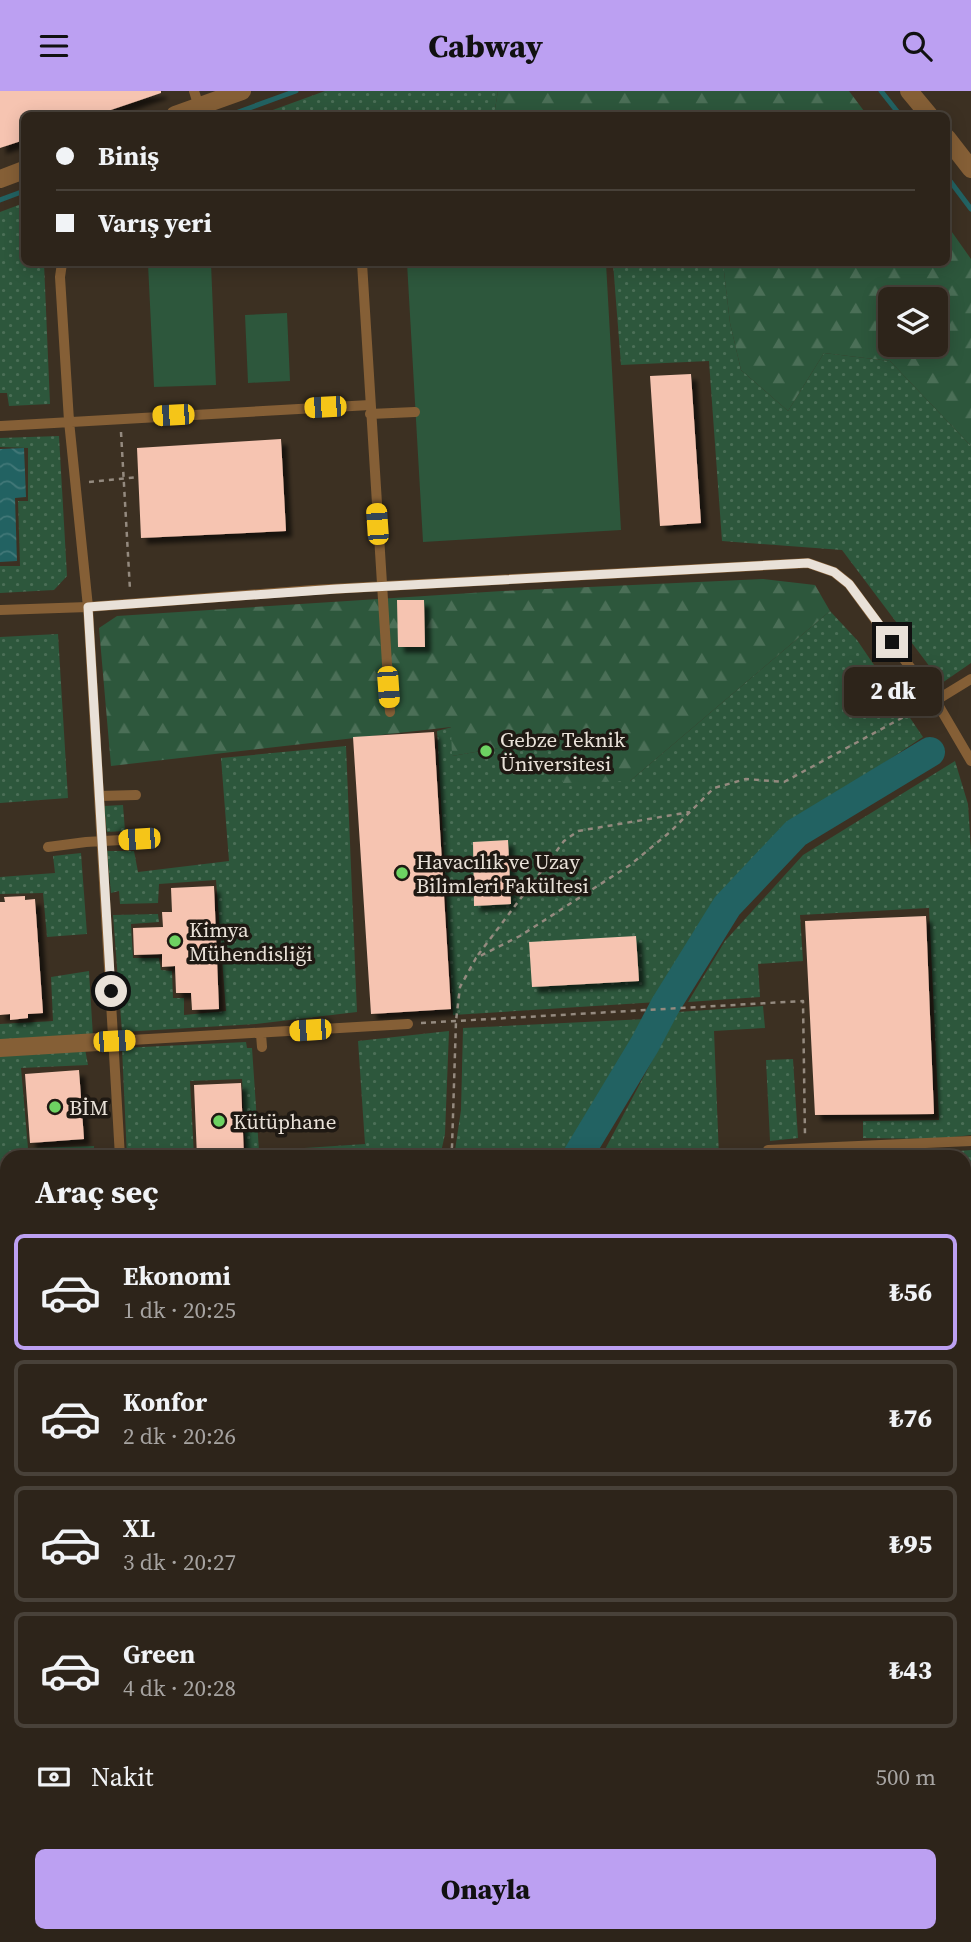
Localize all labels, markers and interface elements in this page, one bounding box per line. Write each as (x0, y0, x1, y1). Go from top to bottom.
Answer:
text: Cabway (428, 24, 543, 68)
icon: menu (35, 27, 73, 65)
icon: search (898, 27, 936, 65)
text: Biniş (98, 138, 159, 174)
text: Varış yeri (98, 205, 212, 241)
map controls (878, 287, 948, 357)
button: layers (878, 287, 948, 357)
car (304, 395, 347, 419)
car (152, 403, 195, 427)
car (366, 502, 389, 546)
route end (876, 626, 908, 658)
car (377, 665, 400, 709)
callout: 2 dk (843, 667, 941, 715)
text: 2 dk (870, 675, 916, 707)
place label: Gebze Teknik Üniversitesi (500, 725, 626, 778)
marker: Gebze Teknik Üniversitesi (478, 743, 494, 759)
car (118, 827, 161, 851)
place label: Havacılık ve Uzay Bilimleri Fakültesi (416, 847, 589, 900)
marker: Havacılık ve Uzay Bilimleri Fakültesi (394, 865, 410, 881)
place label: Kimya Mühendisliği (189, 915, 313, 968)
marker: Kimya Mühendisliği (167, 933, 183, 949)
route start (95, 975, 127, 1007)
car (289, 1018, 332, 1042)
car (93, 1029, 136, 1053)
place label: BİM (69, 1093, 108, 1122)
marker: BİM (47, 1099, 63, 1115)
place label: Kütüphane (233, 1107, 336, 1136)
marker: Kütüphane (211, 1113, 227, 1129)
text: Araç seç (35, 1170, 159, 1214)
text: Ekonomi (123, 1258, 231, 1294)
icon: car (39, 1261, 102, 1324)
text: ₺56 (889, 1274, 932, 1310)
text: 1 dk · 20:25 (123, 1294, 236, 1326)
text: Konfor (123, 1384, 207, 1420)
icon: car (39, 1387, 102, 1450)
text: ₺76 (889, 1400, 932, 1436)
text: 2 dk · 20:26 (123, 1420, 236, 1452)
text: XL (123, 1510, 155, 1546)
icon: car (39, 1513, 102, 1576)
text: ₺95 (889, 1526, 932, 1562)
text: 3 dk · 20:27 (123, 1546, 236, 1578)
text: Green (123, 1636, 195, 1672)
icon: car (39, 1639, 102, 1702)
text: ₺43 (889, 1652, 932, 1688)
text: 4 dk · 20:28 (123, 1672, 236, 1704)
icon: cash (35, 1758, 73, 1796)
text: Nakit (91, 1759, 153, 1795)
text: 500 m (875, 1761, 936, 1793)
button: Onayla (35, 1849, 936, 1929)

